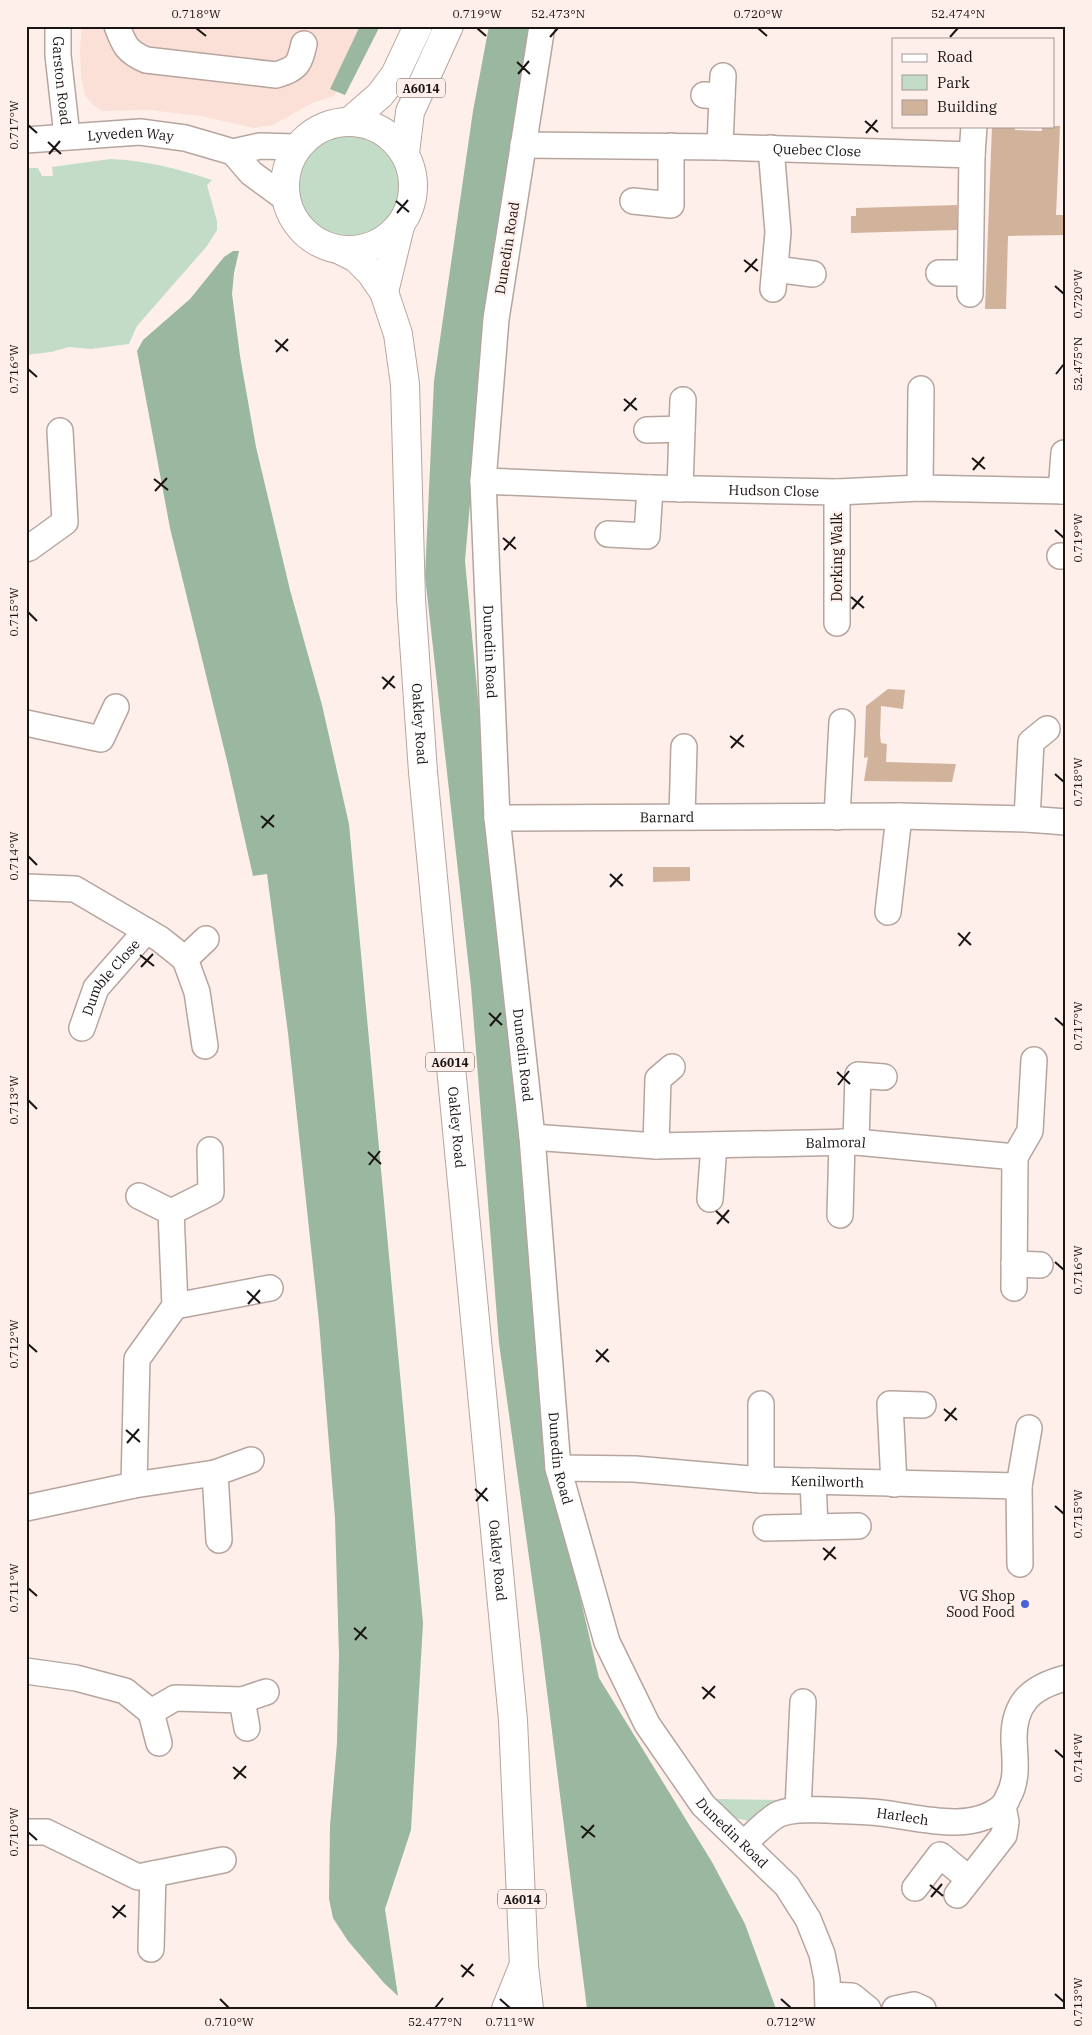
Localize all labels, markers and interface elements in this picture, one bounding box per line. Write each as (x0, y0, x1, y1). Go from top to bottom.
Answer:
text: 0.718°W (171, 6, 221, 21)
text: 0.719°W (452, 6, 502, 21)
text: 52.473°N (531, 6, 585, 21)
text: 0.720°W (733, 6, 783, 21)
text: 52.474°N (931, 6, 985, 21)
street label: Garston Road (49, 36, 75, 127)
legend (892, 38, 1054, 128)
text: Road (937, 47, 973, 66)
text: Park (937, 73, 970, 92)
road number: A6014 (397, 78, 445, 98)
text: Building (937, 97, 997, 116)
text: 0.717°W (6, 100, 21, 150)
street label: Lyveden Way (87, 123, 175, 145)
street label: Quebec Close (773, 140, 861, 160)
street label: Dunedin Road (491, 200, 523, 296)
text: 0.720°W (1070, 269, 1085, 319)
text: 52.475°N (1070, 337, 1085, 391)
text: 0.716°W (6, 344, 21, 394)
street label: Hudson Close (728, 481, 819, 501)
street label: Dorking Walk (828, 512, 846, 602)
text: 0.719°W (1070, 513, 1085, 563)
text: 0.715°W (6, 587, 21, 637)
street label: Dunedin Road (479, 605, 501, 699)
street label: Oakley Road (408, 683, 432, 766)
text: 0.718°W (1070, 757, 1085, 807)
street label: Barnard (640, 808, 695, 826)
text: 0.714°W (6, 831, 21, 881)
street label: Dumble Close (78, 935, 144, 1018)
text: 0.717°W (1070, 1001, 1085, 1051)
street label: Dunedin Road (509, 1008, 537, 1103)
road number: A6014 (426, 1052, 474, 1072)
text: 0.713°W (6, 1075, 21, 1125)
street label: Oakley Road (444, 1086, 470, 1169)
street label: Balmoral (805, 1133, 867, 1152)
text: 0.716°W (1070, 1245, 1085, 1295)
text: 0.712°W (6, 1319, 21, 1369)
street label: Dunedin Road (545, 1411, 577, 1507)
street label: Kenilworth (791, 1472, 865, 1491)
text: 0.715°W (1070, 1489, 1085, 1539)
street label: Oakley Road (485, 1519, 511, 1602)
text: 0.711°W (6, 1563, 21, 1613)
place label: VG Shop Sood Food (946, 1587, 1015, 1621)
marker: VG Shop Sood Food (1019, 1598, 1031, 1610)
text: 0.714°W (1070, 1733, 1085, 1783)
street label: Dunedin Road (692, 1794, 772, 1872)
street label: Harlech (876, 1804, 930, 1829)
text: 0.710°W (6, 1807, 21, 1857)
road number: A6014 (498, 1890, 546, 1908)
text: 0.713°W (1070, 1977, 1085, 2027)
text: 0.710°W (204, 2014, 254, 2029)
text: 52.477°N (408, 2014, 462, 2029)
text: 0.711°W (485, 2014, 535, 2029)
text: 0.712°W (766, 2014, 816, 2029)

